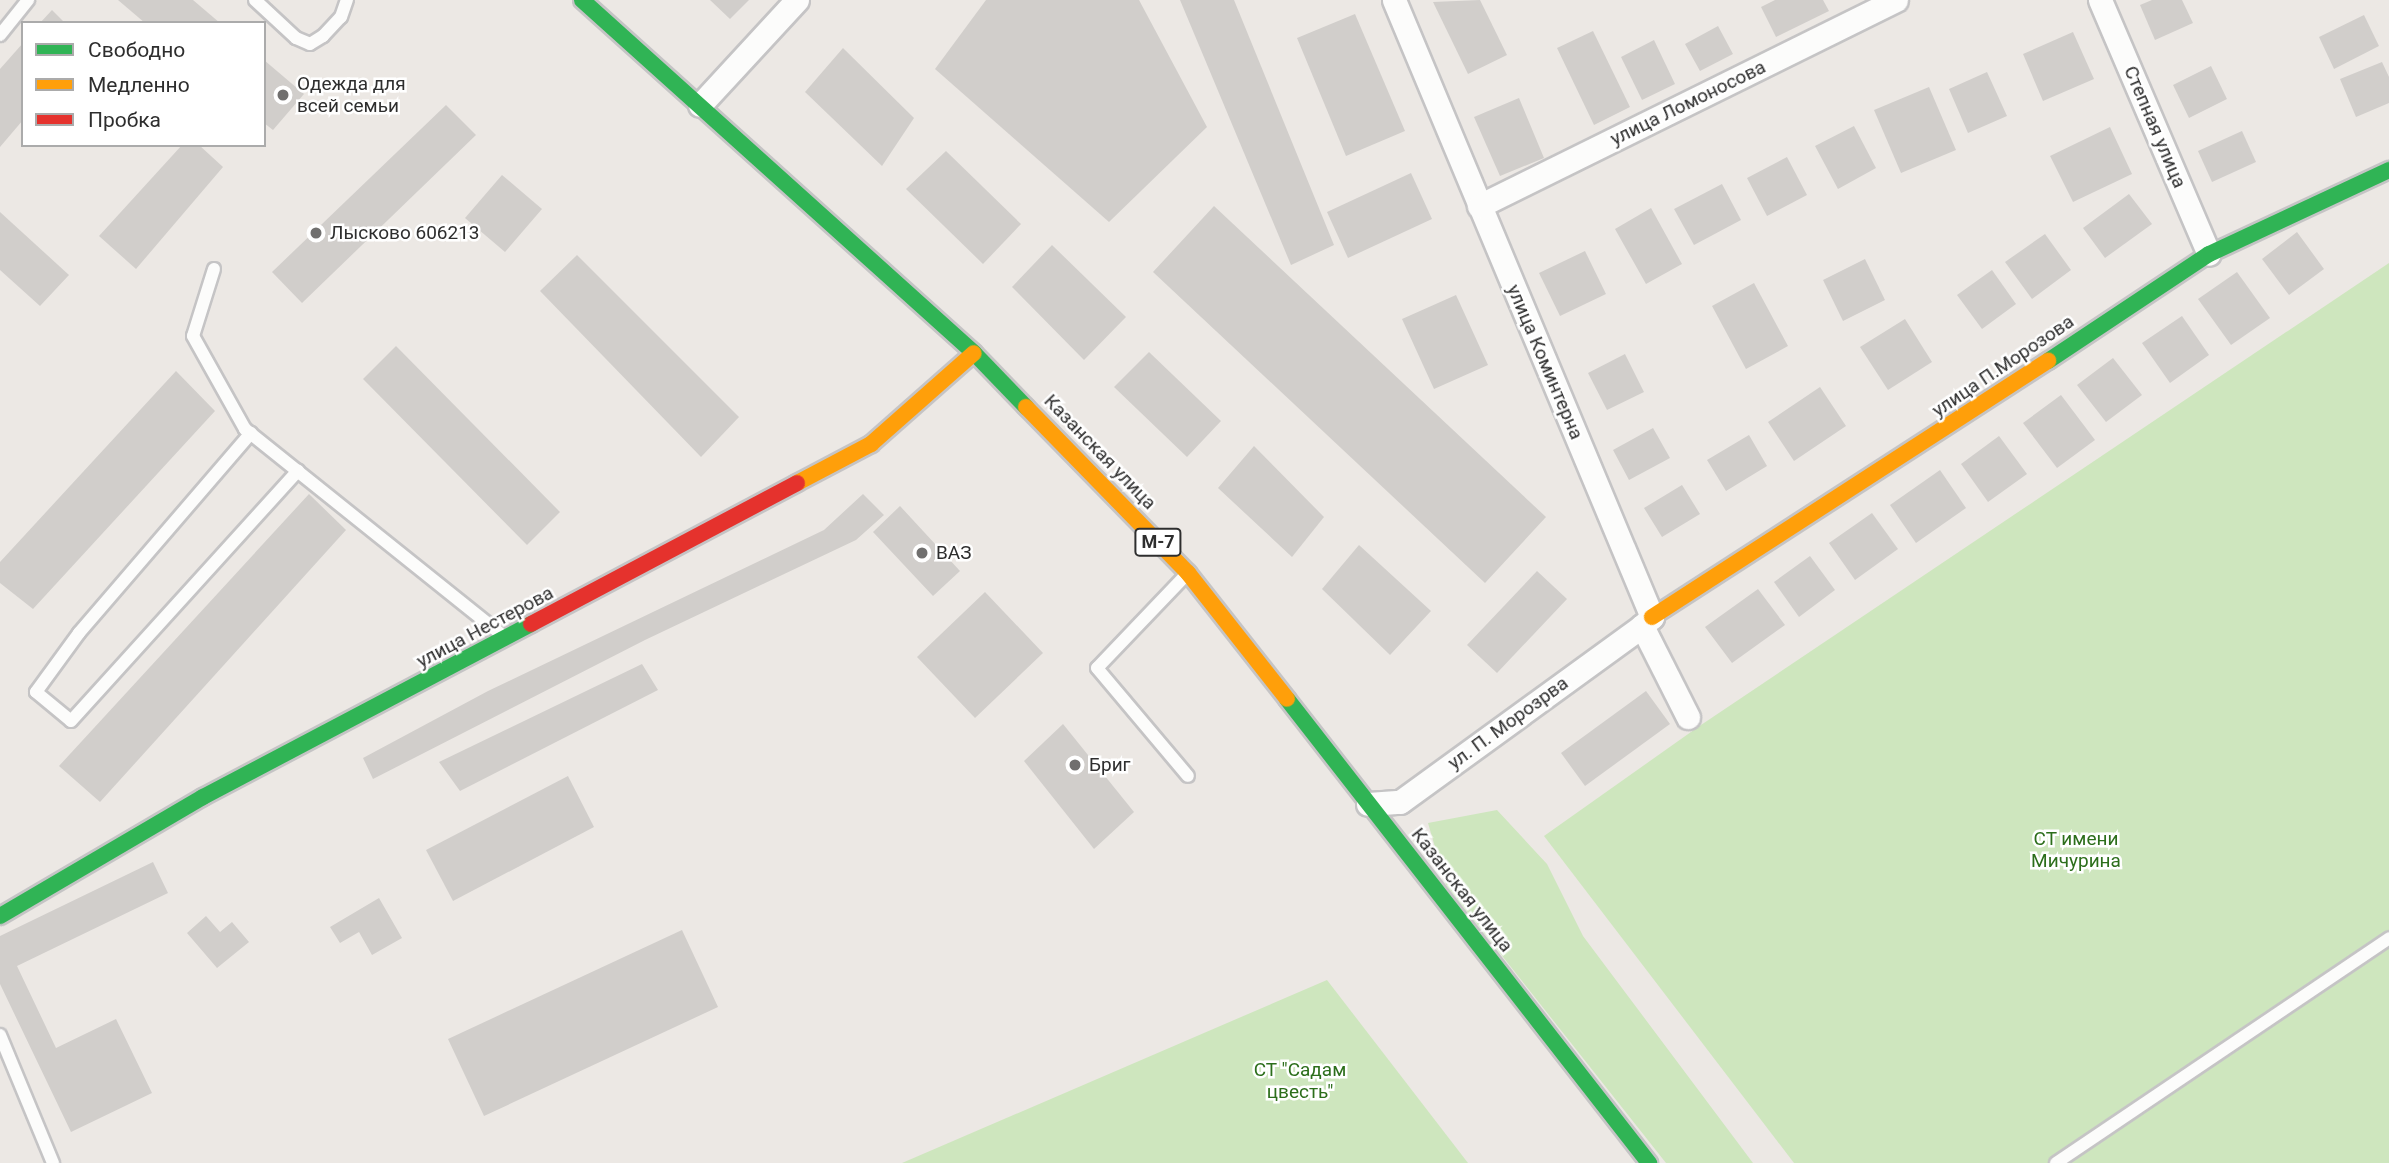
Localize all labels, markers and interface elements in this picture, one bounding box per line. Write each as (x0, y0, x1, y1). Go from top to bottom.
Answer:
legend (21, 21, 266, 147)
text: Свободно (88, 38, 185, 62)
street label: улица Ломоносова (1607, 56, 1769, 150)
street label: Степная улица (2119, 63, 2191, 191)
text: Медленно (88, 73, 190, 97)
place label: Одежда для всей семьи (297, 73, 406, 117)
marker: Одежда для всей семьи (275, 87, 291, 103)
text: Пробка (88, 108, 161, 132)
place label: Лысково 606213 (330, 222, 480, 244)
marker: Лысково 606213 (308, 225, 324, 241)
street label: улица Коминтерна (1502, 281, 1588, 443)
street label: улица П.Морозова (1928, 310, 2078, 422)
street label: Казанская улица (1039, 390, 1161, 514)
road number: М-7 (1134, 528, 1182, 556)
place label: ВАЗ (936, 542, 972, 564)
marker: ВАЗ (914, 545, 930, 561)
street label: улица Нестерова (413, 581, 557, 673)
street label: ул. П. Морозрва (1443, 672, 1573, 774)
place label: Бриг (1089, 754, 1131, 776)
marker: Бриг (1067, 757, 1083, 773)
street label: Казанская улица (1406, 823, 1518, 957)
park label: СТ имени Мичурина (2031, 828, 2121, 872)
park label: СТ "Садам цвесть" (1254, 1059, 1346, 1103)

